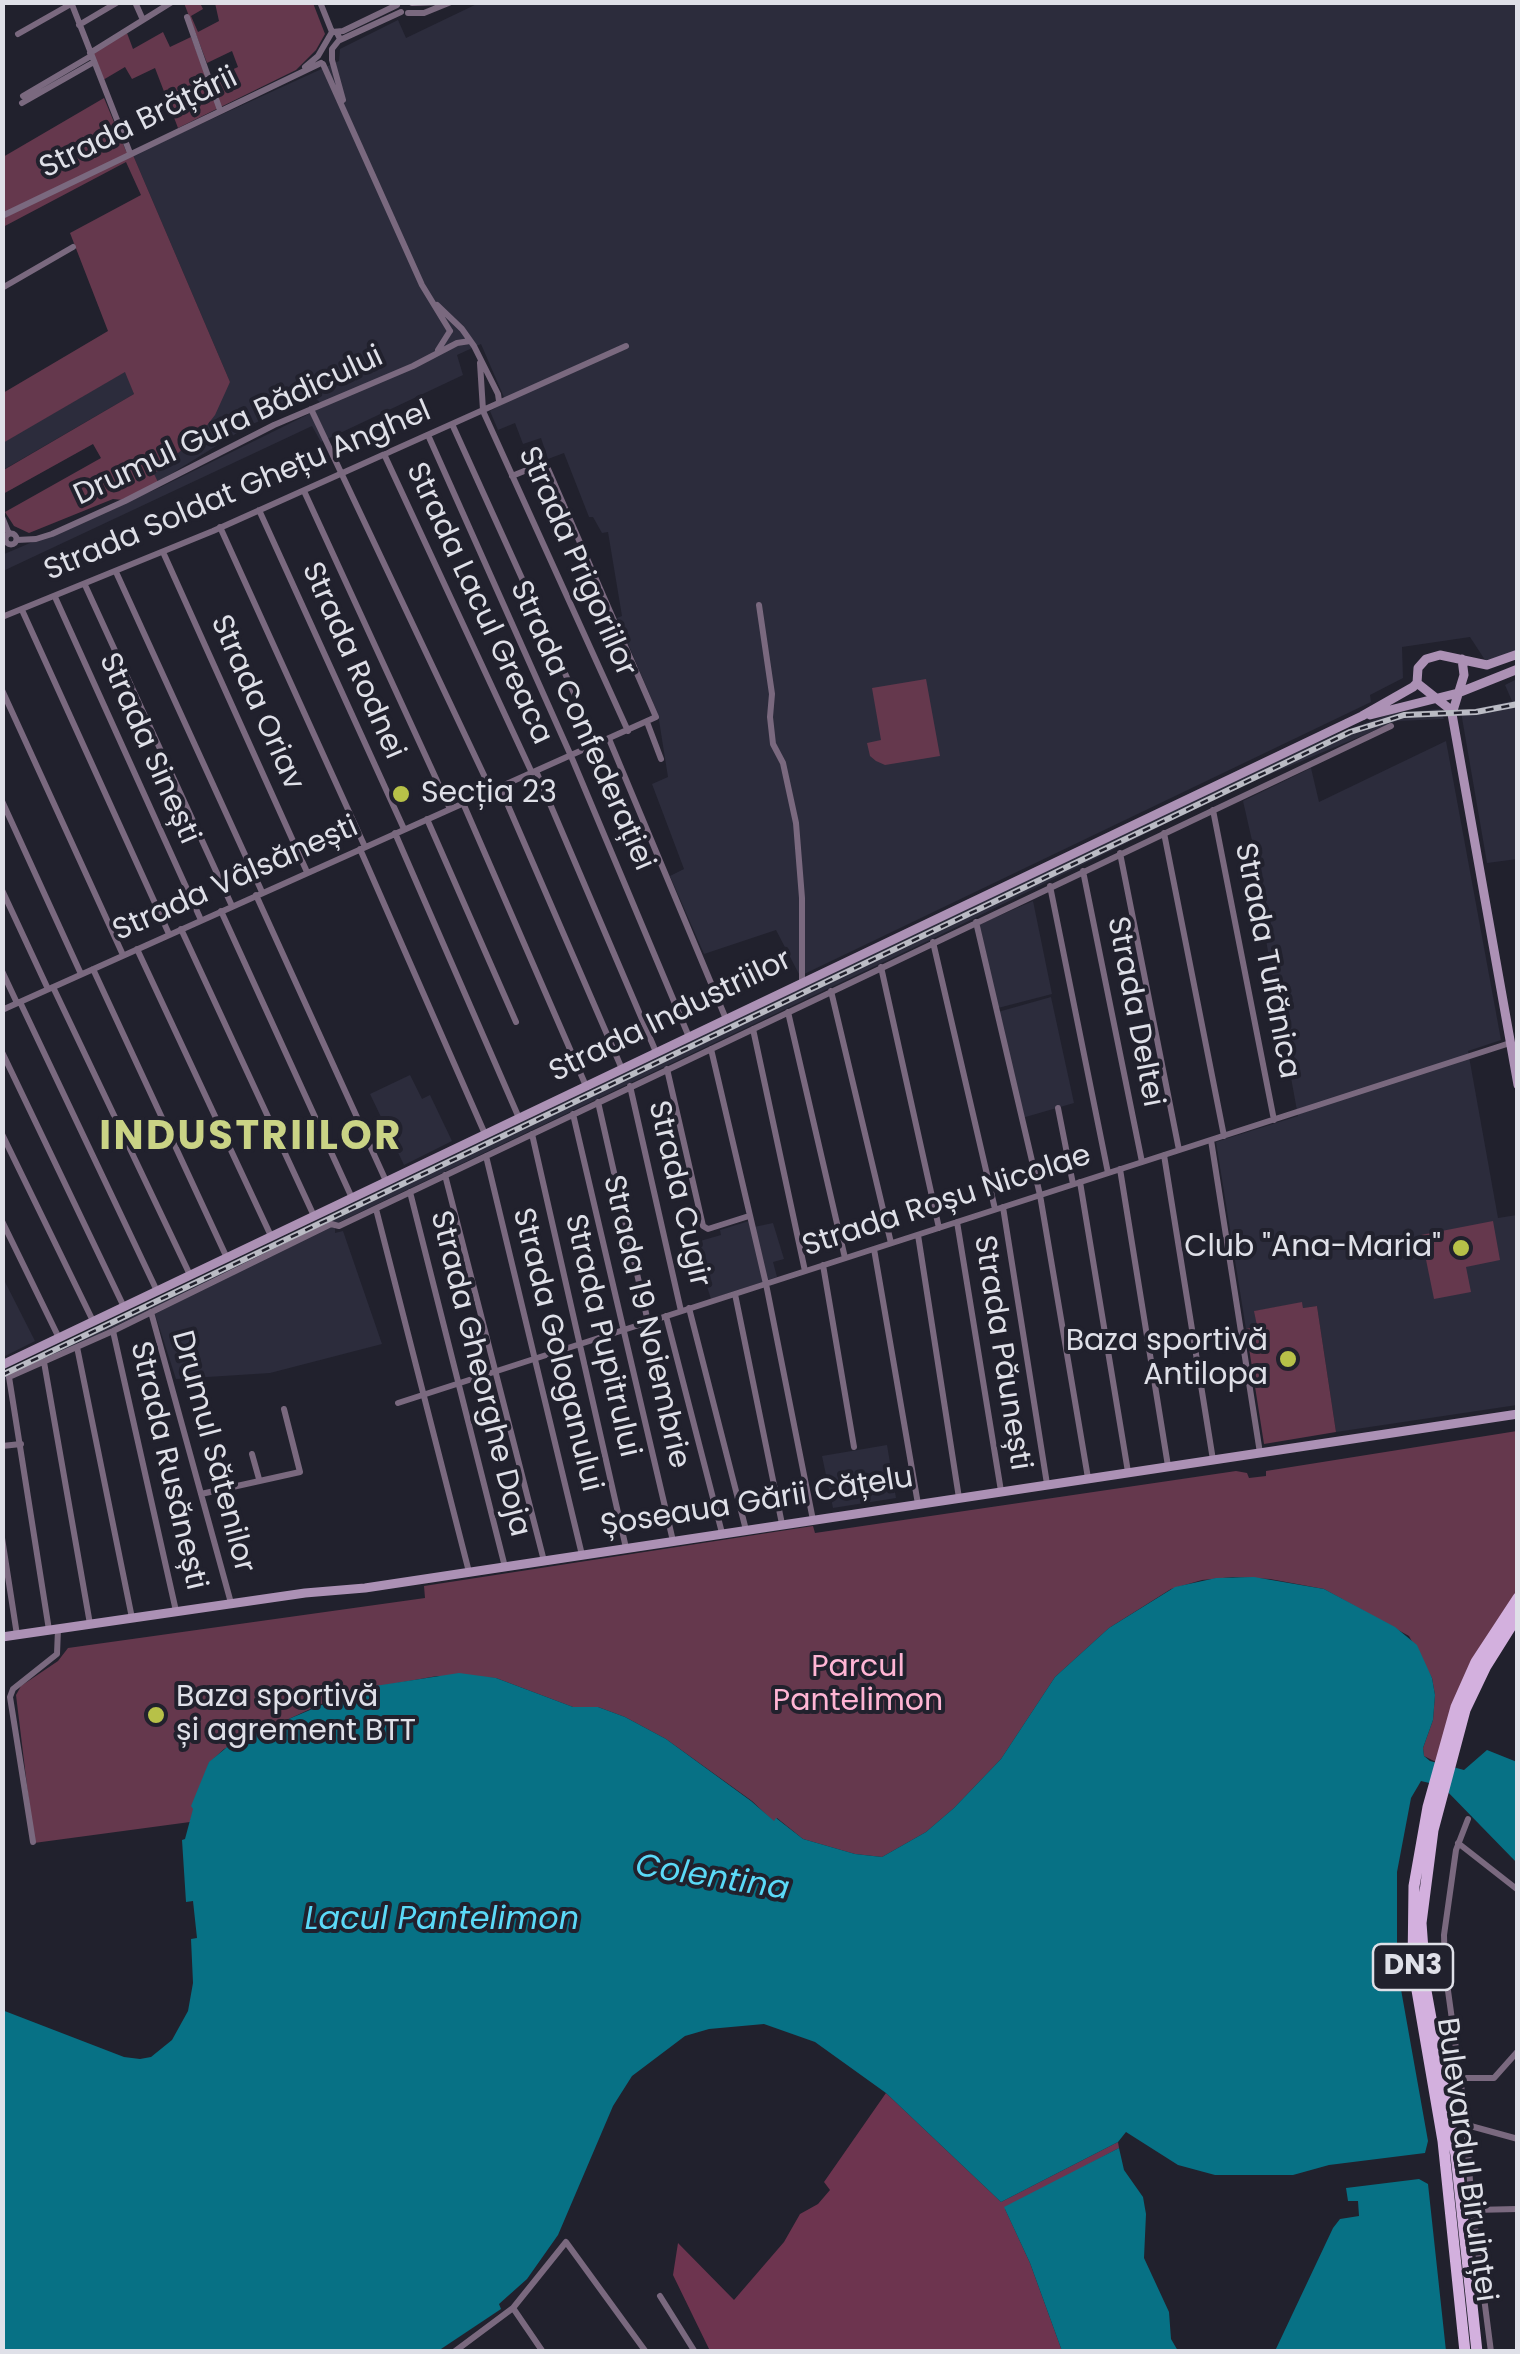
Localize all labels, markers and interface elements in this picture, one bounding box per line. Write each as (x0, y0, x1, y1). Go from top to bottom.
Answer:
street label: Strada Brățării (34, 61, 244, 187)
street label: Drumul Gura Bădicului (69, 340, 389, 514)
street label: Strada Soldat Ghețu Anghel (39, 394, 437, 590)
street label: Strada Prigoriilor (509, 442, 643, 682)
street label: Strada Lacul Greaca (397, 457, 559, 751)
street label: Strada Rodnei (293, 557, 411, 765)
street label: Strada Confederației (501, 576, 661, 876)
street label: Strada Oriav (201, 610, 311, 796)
street label: Strada Sinești (90, 648, 206, 850)
place label: Secția 23 (421, 776, 557, 812)
marker: Secția 23 (390, 783, 412, 805)
street label: Strada Vâlsănești (108, 810, 364, 950)
street label: Strada Tufănica (1226, 840, 1306, 1082)
street label: Strada Deltei (1098, 914, 1170, 1110)
street label: Strada Industriilor (544, 943, 798, 1091)
street label: Strada Cugir (639, 1097, 717, 1291)
district label: INDUSTRIILOR (99, 1115, 403, 1163)
street label: Strada Roșu Nicolae (798, 1138, 1096, 1266)
street label: Strada 19 Noiembrie (594, 1172, 696, 1472)
street label: Strada Gologanului (503, 1205, 609, 1495)
street label: Strada Gheorghe Doja (421, 1207, 537, 1541)
street label: Strada Pupitrului (556, 1211, 646, 1461)
place label: Club "Ana-Maria" (1184, 1230, 1441, 1266)
street label: Strada Păunești (965, 1233, 1037, 1473)
marker: Club "Ana-Maria" (1450, 1237, 1472, 1259)
place label: Baza sportivă Antilopa (1066, 1324, 1268, 1394)
street label: Drumul Sătenilor (162, 1327, 262, 1577)
street label: Strada Rusănești (121, 1338, 213, 1594)
marker: Baza sportivă Antilopa (1277, 1348, 1299, 1370)
street label: Șoseaua Gării Cățelu (598, 1461, 916, 1545)
park label: Parcul Pantelimon (773, 1650, 943, 1720)
place label: Baza sportivă și agrement BTT (176, 1680, 416, 1750)
marker: Baza sportivă și agrement BTT (145, 1704, 167, 1726)
water label: Colentina (632, 1848, 792, 1910)
water label: Lacul Pantelimon (305, 1902, 579, 1940)
road number: DN3 (1373, 1944, 1453, 1990)
street label: Bulevardul Biruinței (1427, 2016, 1503, 2304)

